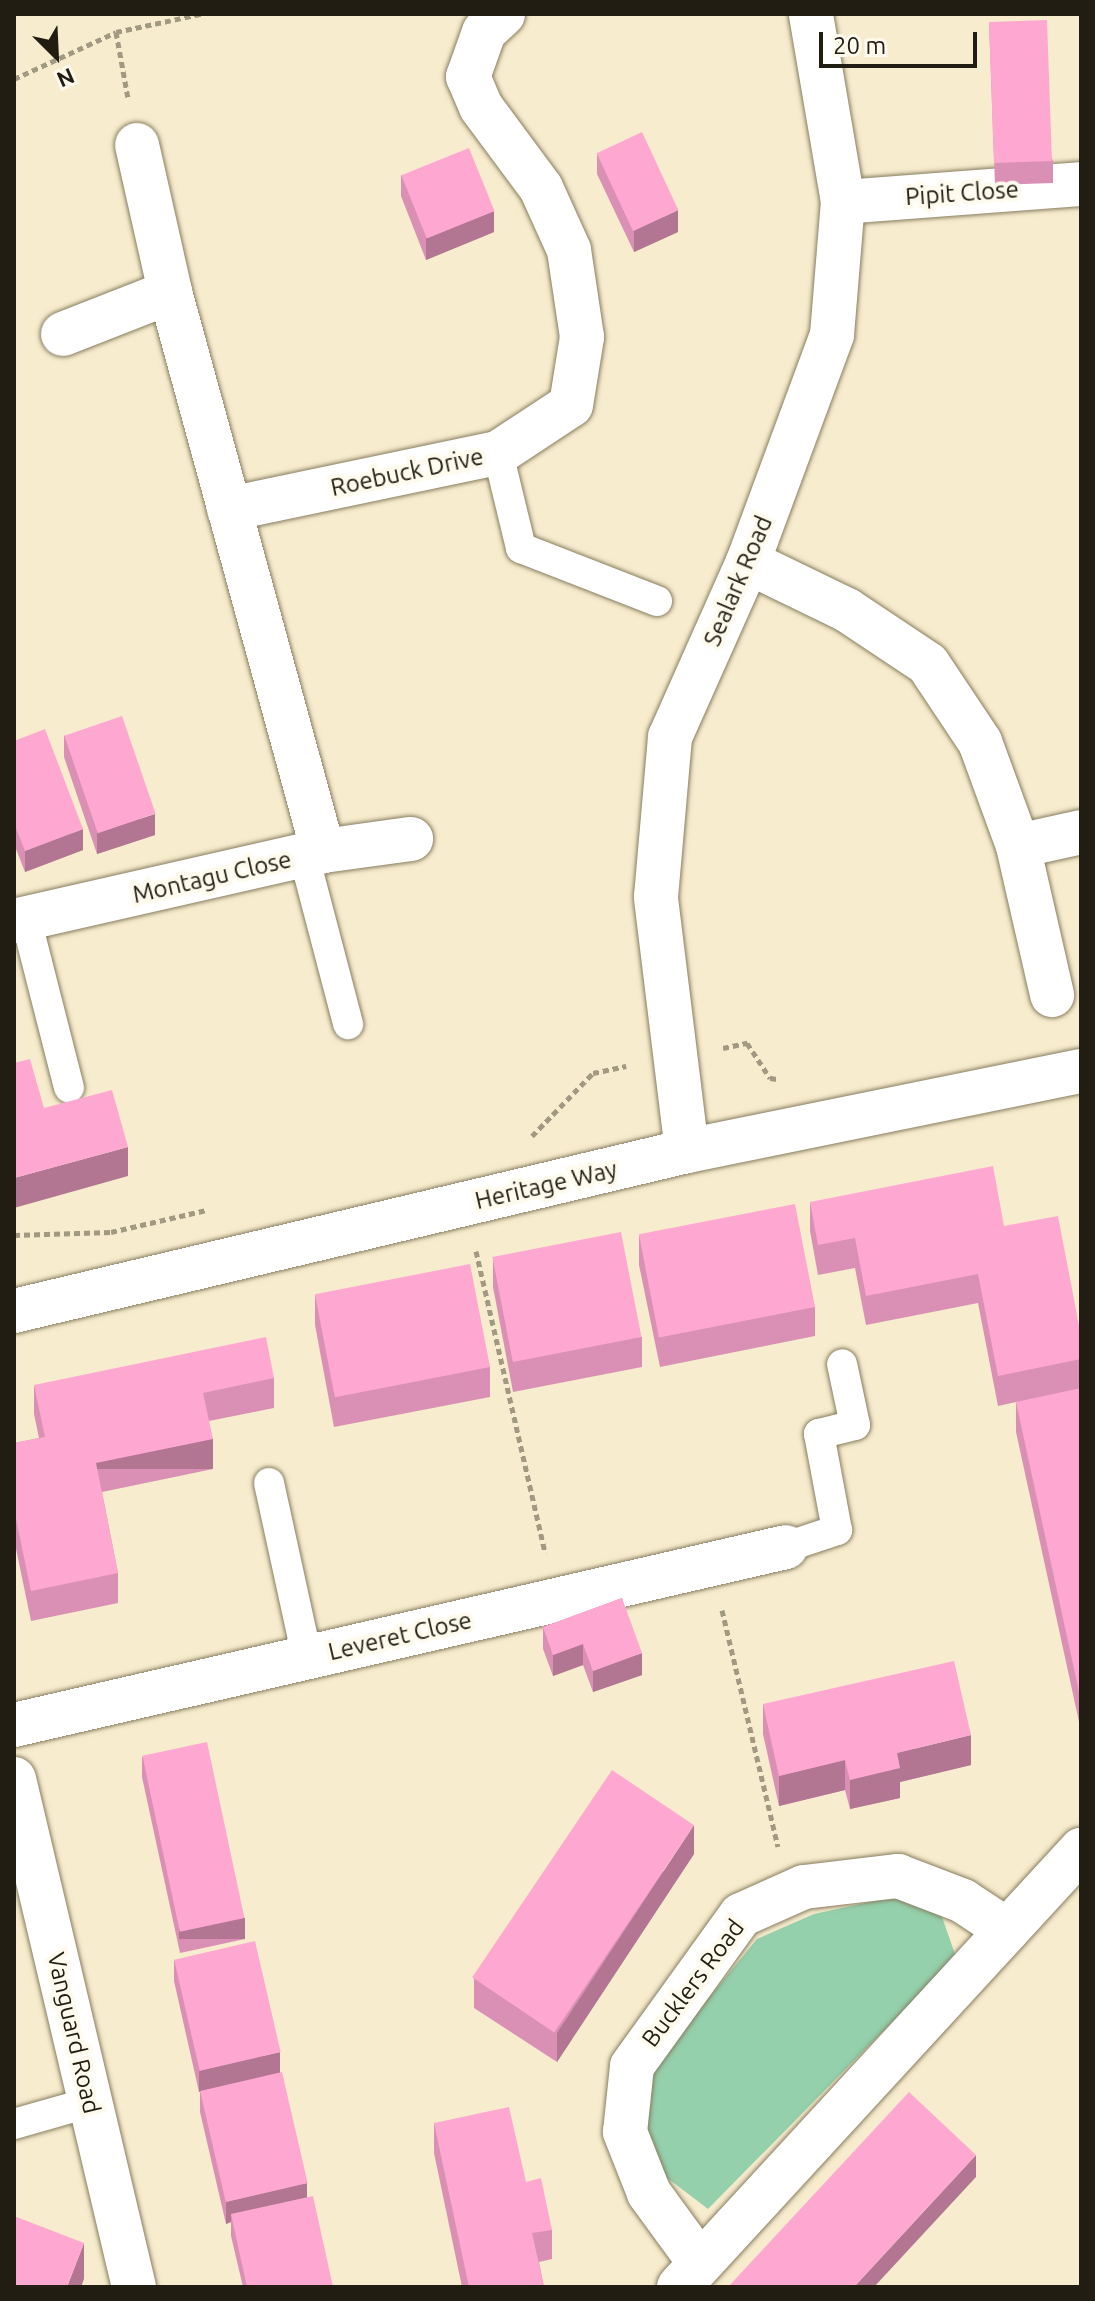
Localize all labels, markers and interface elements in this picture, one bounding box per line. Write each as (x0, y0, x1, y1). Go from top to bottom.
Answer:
north arrow (16, 16, 96, 96)
scale bar (823, 16, 981, 66)
text: 20 m (833, 32, 886, 59)
text: N (53, 64, 79, 93)
street label: Pipit Close (904, 175, 1020, 211)
street label: Roebuck Drive (328, 442, 486, 502)
street label: Sealark Road (698, 511, 778, 651)
street label: Montagu Close (130, 845, 294, 909)
street label: Heritage Way (472, 1155, 620, 1215)
street label: Leveret Close (325, 1606, 475, 1666)
street label: Bucklers Road (636, 1914, 750, 2052)
street label: Vanguard Road (41, 1950, 107, 2116)

